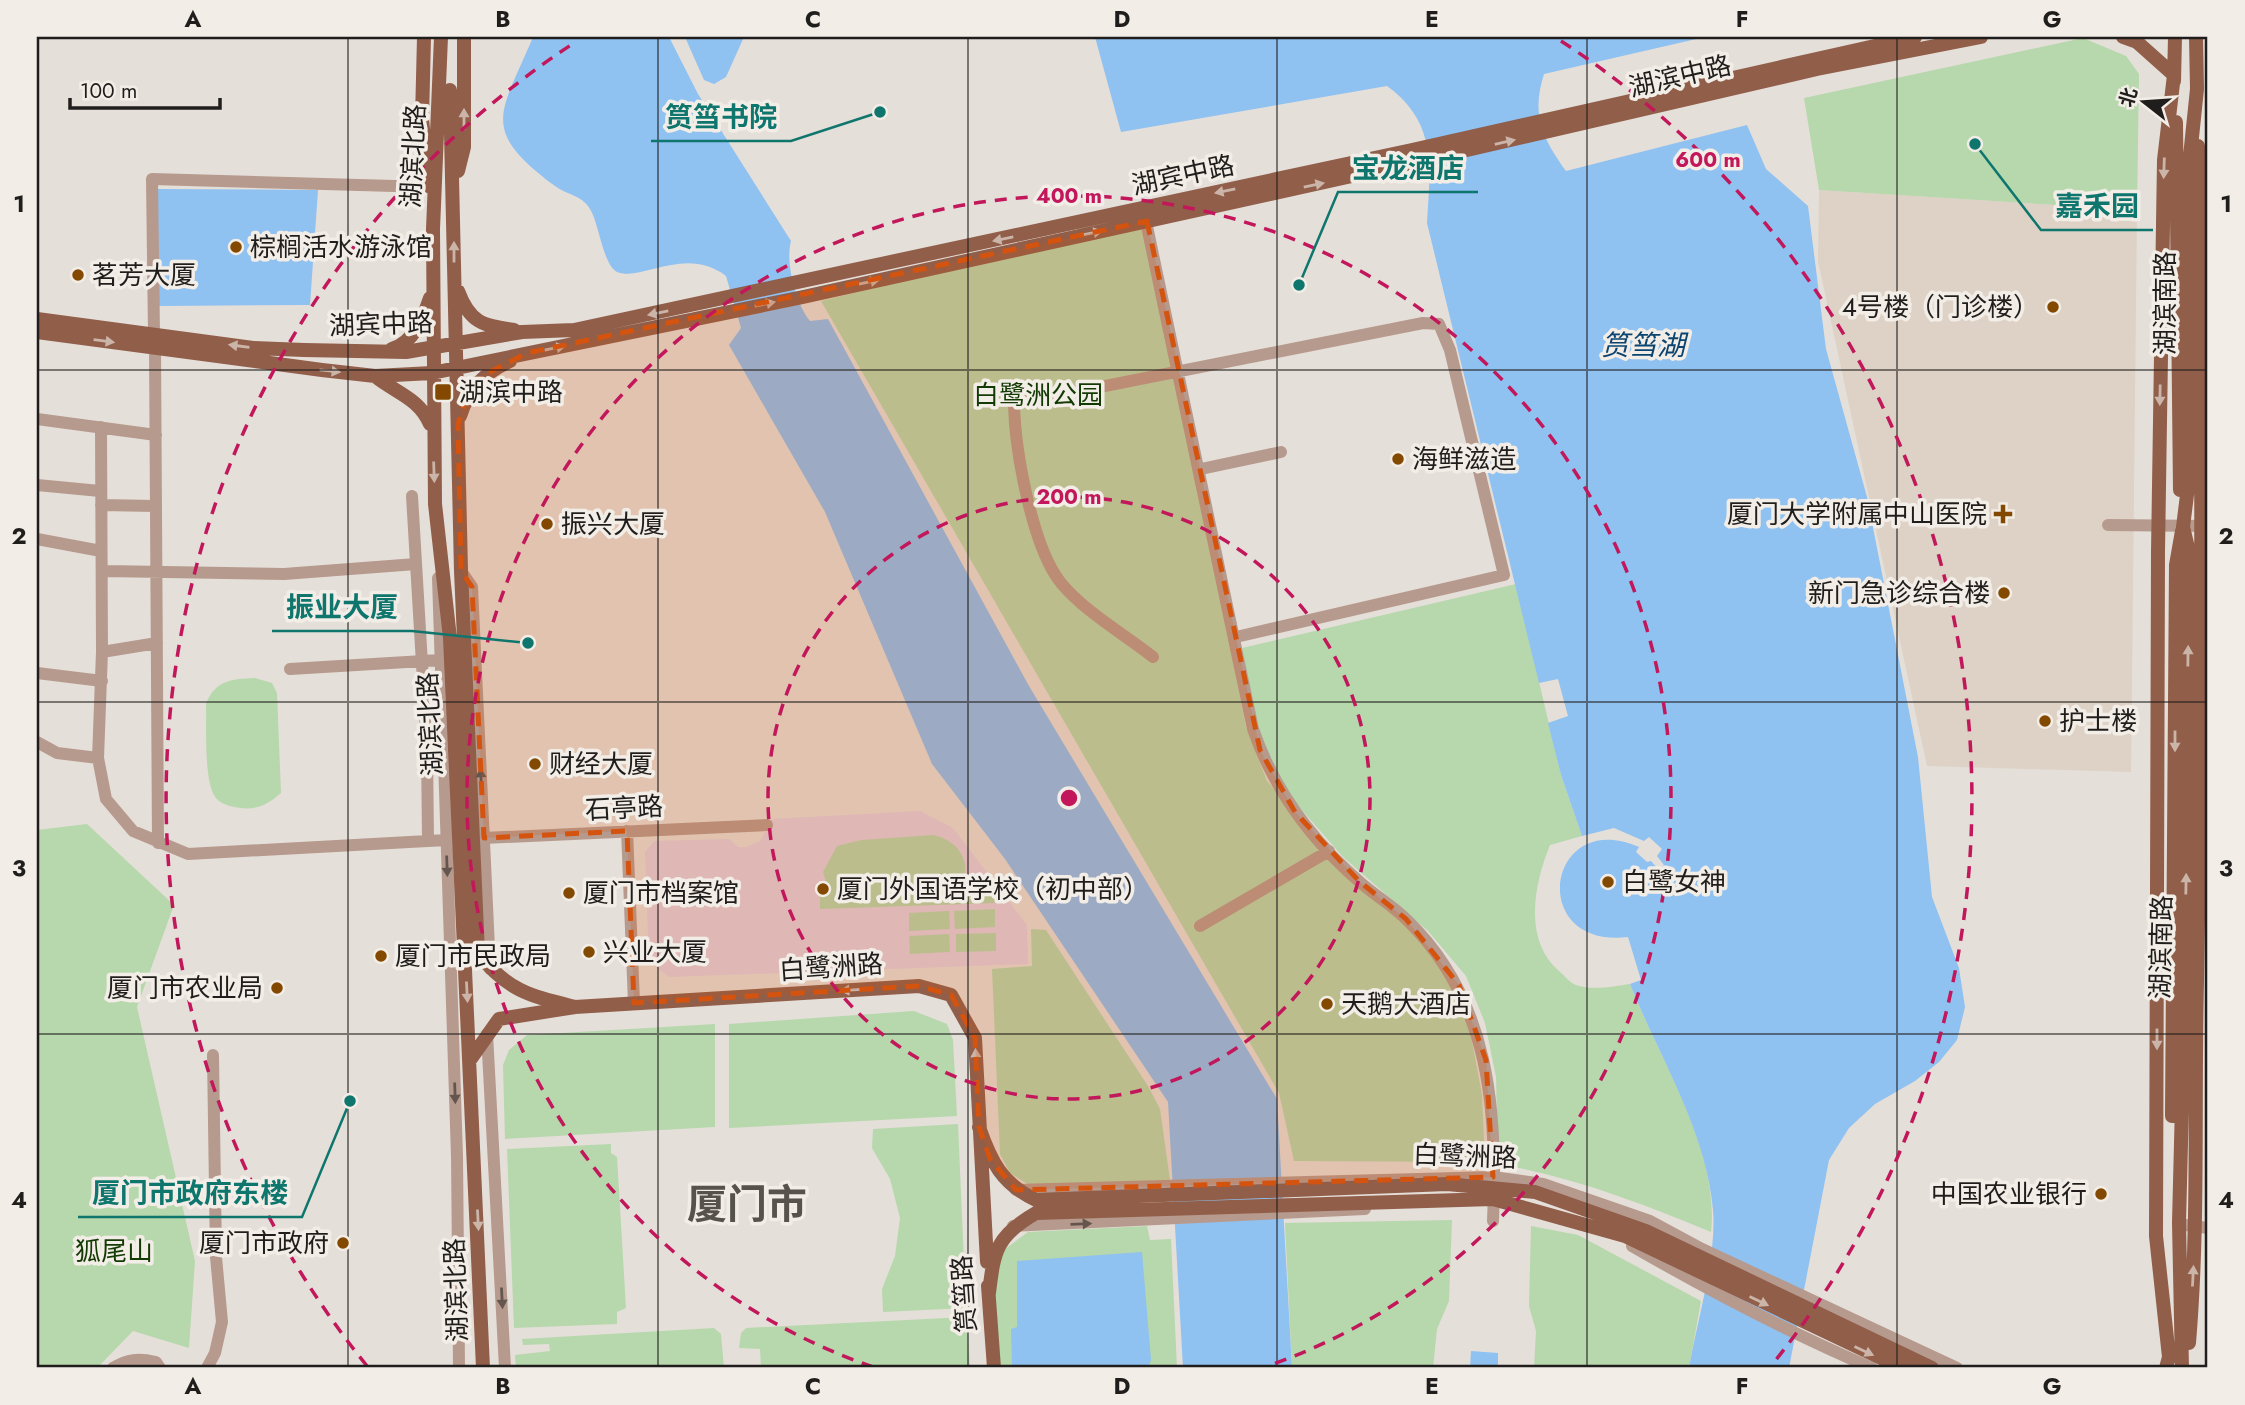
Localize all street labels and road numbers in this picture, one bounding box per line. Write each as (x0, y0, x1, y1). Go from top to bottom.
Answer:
street label: 湖滨中路 (1625, 46, 1735, 106)
street label: 湖滨北路 (391, 103, 435, 209)
street label: 湖宾中路 (1128, 146, 1238, 204)
street label: 湖滨南路 (2146, 251, 2184, 355)
street label: 湖宾中路 (328, 303, 434, 345)
street label: 湖滨北路 (408, 671, 452, 777)
street label: 石亭路 (584, 787, 664, 829)
street label: 湖滨南路 (2141, 895, 2181, 999)
street label: 白鹭洲路 (778, 944, 884, 990)
street label: 白鹭洲路 (1412, 1135, 1518, 1177)
street label: 湖滨北路 (435, 1237, 477, 1343)
street label: 筼筜路 (942, 1254, 986, 1334)

